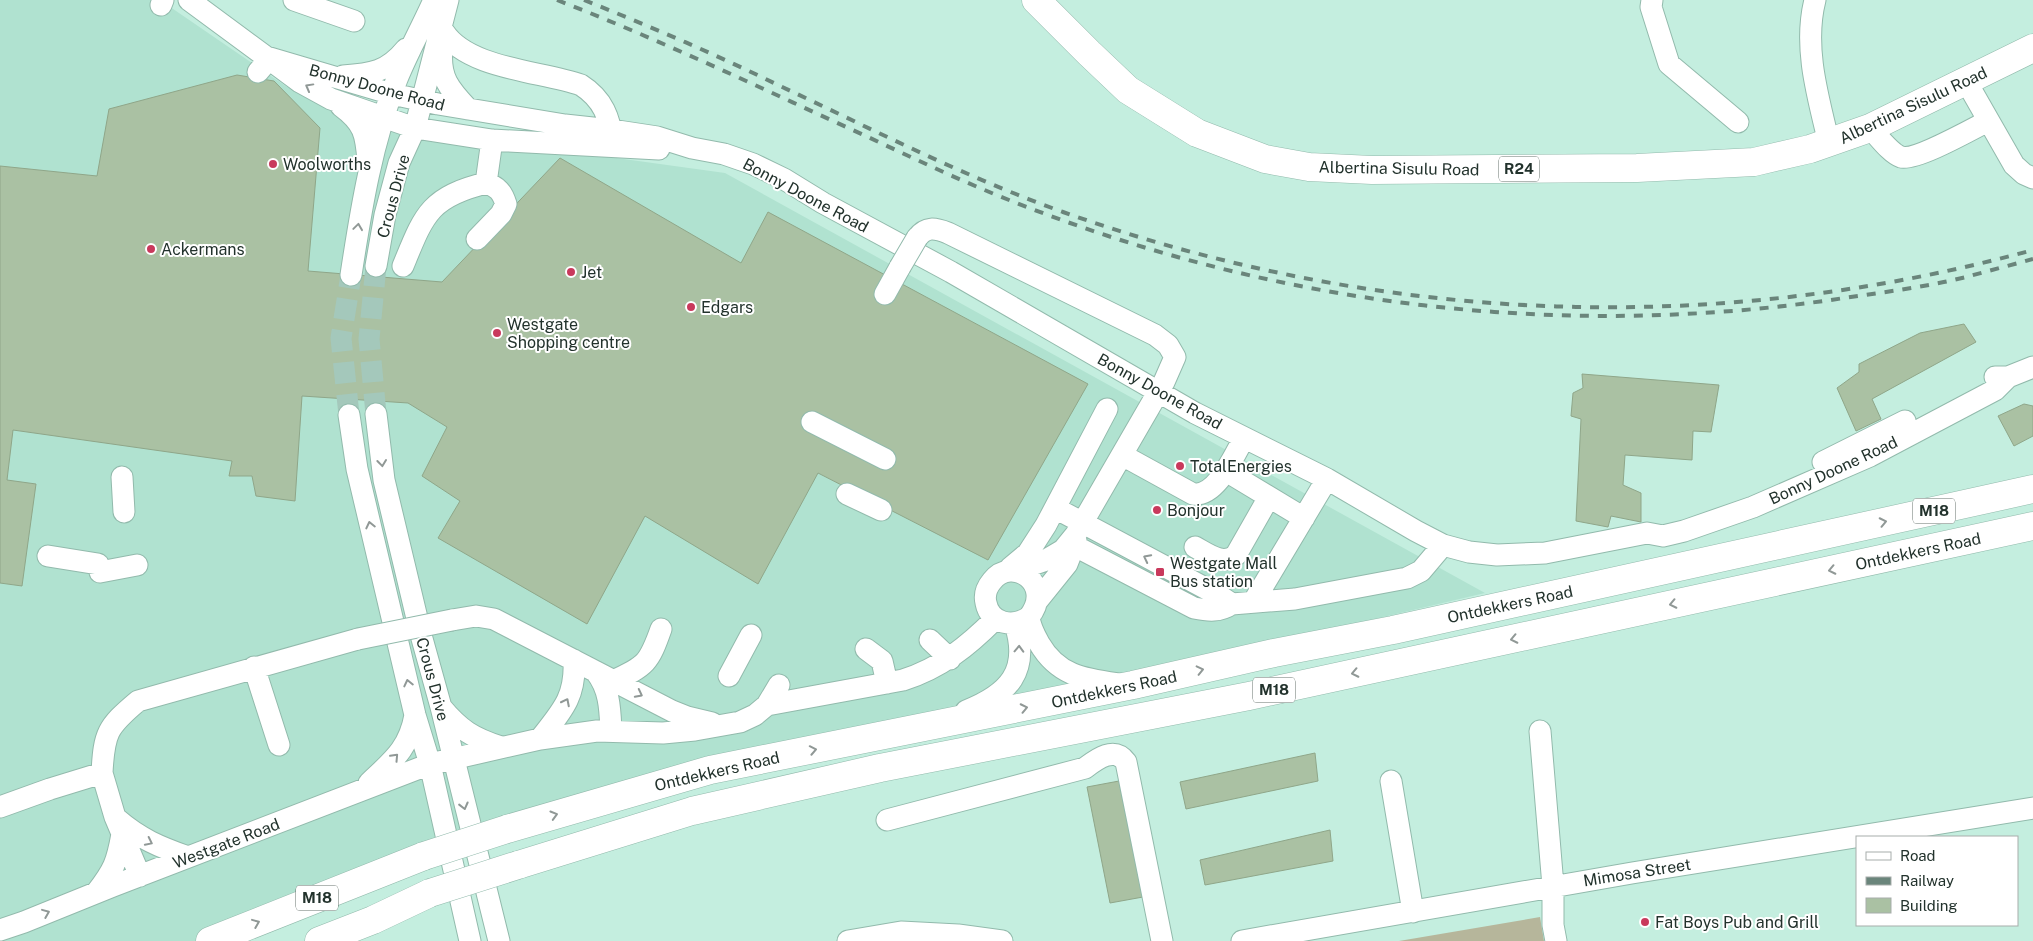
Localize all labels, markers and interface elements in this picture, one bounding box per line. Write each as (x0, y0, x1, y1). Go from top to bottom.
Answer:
street label: Bonny Doone Road (307, 60, 447, 115)
street label: Albertina Sisulu Road (1836, 63, 1990, 148)
one-way arrow (306, 83, 315, 93)
street label: Crous Drive (373, 152, 414, 240)
street label: Bonny Doone Road (740, 154, 872, 237)
place label: Woolworths (283, 155, 371, 174)
road number: R24 (1499, 156, 1539, 182)
marker: Woolworths (267, 158, 279, 170)
street label: Albertina Sisulu Road (1318, 158, 1480, 179)
one-way arrow (353, 222, 363, 231)
place label: Ackermans (161, 240, 245, 259)
marker: Ackermans (145, 243, 157, 255)
place label: Jet (581, 263, 602, 282)
marker: Jet (565, 266, 577, 278)
place label: Edgars (701, 298, 753, 317)
marker: Edgars (685, 301, 697, 313)
place label: Westgate Shopping centre (507, 315, 630, 352)
marker: Westgate Shopping centre (491, 327, 503, 339)
street label: Bonny Doone Road (1094, 349, 1225, 434)
street label: Bonny Doone Road (1766, 432, 1900, 509)
place label: TotalEnergies (1190, 457, 1292, 476)
one-way arrow (376, 459, 387, 467)
marker: TotalEnergies (1174, 460, 1186, 472)
road number: M18 (1913, 498, 1955, 524)
place label: Bonjour (1167, 501, 1225, 520)
marker: Bonjour (1151, 504, 1163, 516)
one-way arrow (1879, 517, 1888, 528)
one-way arrow (365, 521, 376, 530)
street label: Ontdekkers Road (1854, 529, 1983, 574)
one-way arrow (1143, 554, 1152, 564)
place label: Westgate Mall Bus station (1170, 554, 1278, 591)
one-way arrow (1827, 564, 1836, 575)
marker: Westgate Mall Bus station (1154, 566, 1166, 578)
street label: Ontdekkers Road (1446, 582, 1575, 627)
one-way arrow (1668, 598, 1677, 609)
one-way arrow (1509, 633, 1518, 643)
street label: Crous Drive (412, 635, 453, 723)
one-way arrow (1014, 645, 1025, 653)
one-way arrow (1196, 665, 1205, 676)
street label: Ontdekkers Road (1050, 667, 1179, 712)
one-way arrow (1351, 667, 1359, 678)
road number: M18 (1253, 678, 1295, 702)
one-way arrow (403, 679, 414, 688)
one-way arrow (634, 688, 643, 698)
one-way arrow (560, 699, 570, 708)
one-way arrow (1020, 703, 1028, 713)
one-way arrow (809, 745, 818, 755)
street label: Ontdekkers Road (653, 748, 782, 795)
one-way arrow (389, 754, 398, 763)
one-way arrow (458, 801, 469, 810)
one-way arrow (550, 810, 558, 821)
street label: Westgate Road (170, 814, 282, 873)
one-way arrow (144, 836, 153, 846)
legend (1856, 836, 2018, 926)
text: Road (1900, 847, 1936, 864)
street label: Mimosa Street (1582, 855, 1692, 890)
text: Railway (1900, 872, 1954, 889)
road number: M18 (296, 886, 338, 910)
text: Building (1900, 897, 1958, 914)
one-way arrow (41, 909, 50, 919)
place label: Fat Boys Pub and Grill (1655, 913, 1819, 932)
marker: Fat Boys Pub and Grill (1639, 916, 1651, 928)
one-way arrow (251, 919, 259, 929)

